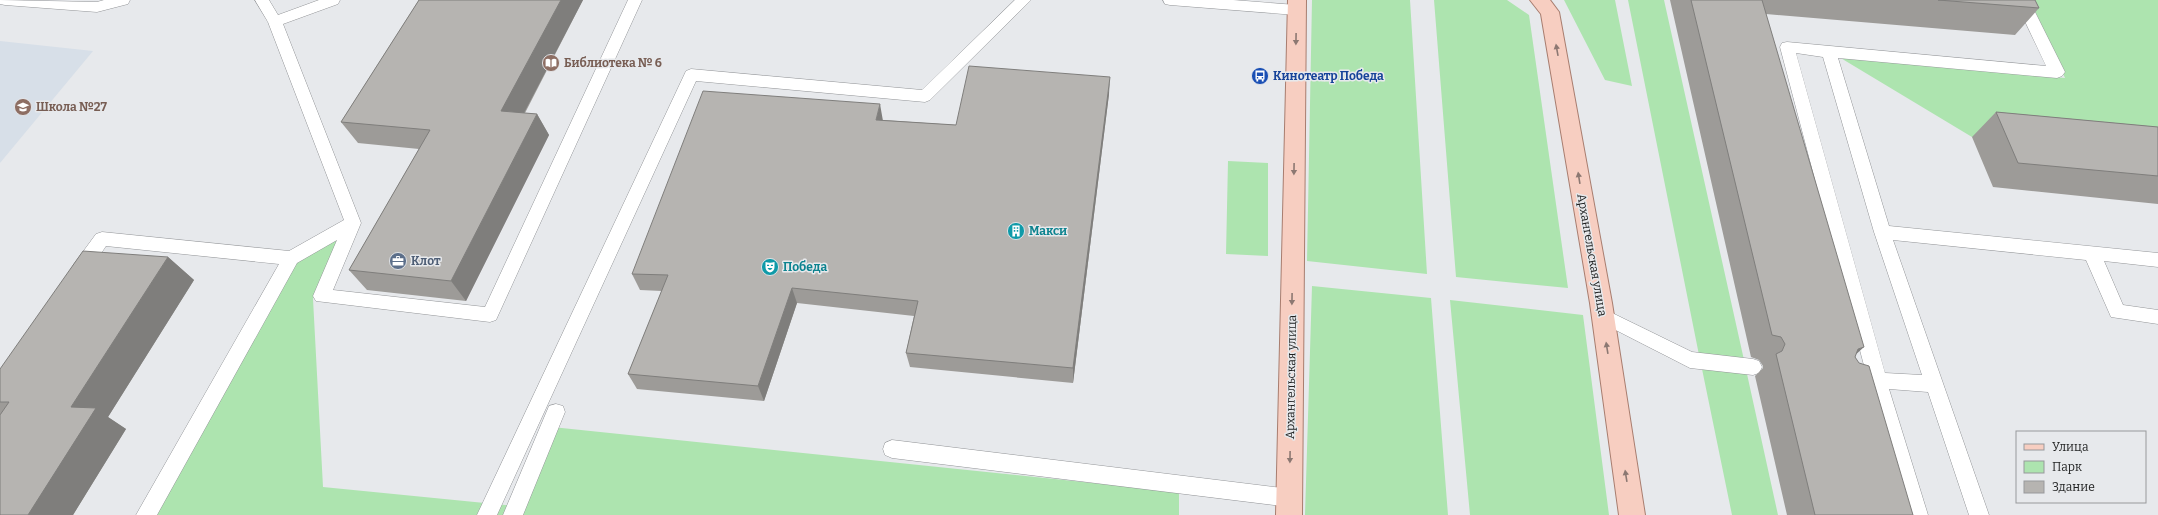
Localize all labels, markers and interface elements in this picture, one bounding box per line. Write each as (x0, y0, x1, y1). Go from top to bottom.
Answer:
one-way arrow (1292, 33, 1299, 45)
one-way arrow (1554, 44, 1560, 56)
library icon: Библиотека № 6 (541, 53, 561, 73)
place label: Библиотека № 6 (564, 56, 662, 70)
bus stop icon: Кинотеатр Победа (1250, 66, 1270, 86)
place label: Кинотеатр Победа (1273, 69, 1384, 83)
school or university icon: Школа №27 (13, 97, 33, 117)
place label: Школа №27 (36, 100, 108, 114)
one-way arrow (1291, 163, 1297, 176)
one-way arrow (1576, 172, 1582, 184)
street label: Архангельская улица (1574, 193, 1610, 318)
building icon: Макси (1006, 221, 1026, 241)
place label: Макси (1029, 224, 1067, 238)
office icon: Клот (388, 251, 408, 271)
place label: Клот (411, 254, 441, 268)
theatre icon: Победа (760, 257, 780, 277)
place label: Победа (783, 260, 827, 274)
one-way arrow (1289, 293, 1295, 306)
street label: Архангельская улица (1283, 314, 1299, 439)
one-way arrow (1604, 342, 1610, 354)
legend (2016, 431, 2146, 503)
text: Улица (2052, 440, 2089, 454)
one-way arrow (1287, 451, 1293, 464)
text: Парк (2052, 460, 2082, 474)
one-way arrow (1623, 470, 1629, 483)
text: Здание (2052, 480, 2095, 494)

